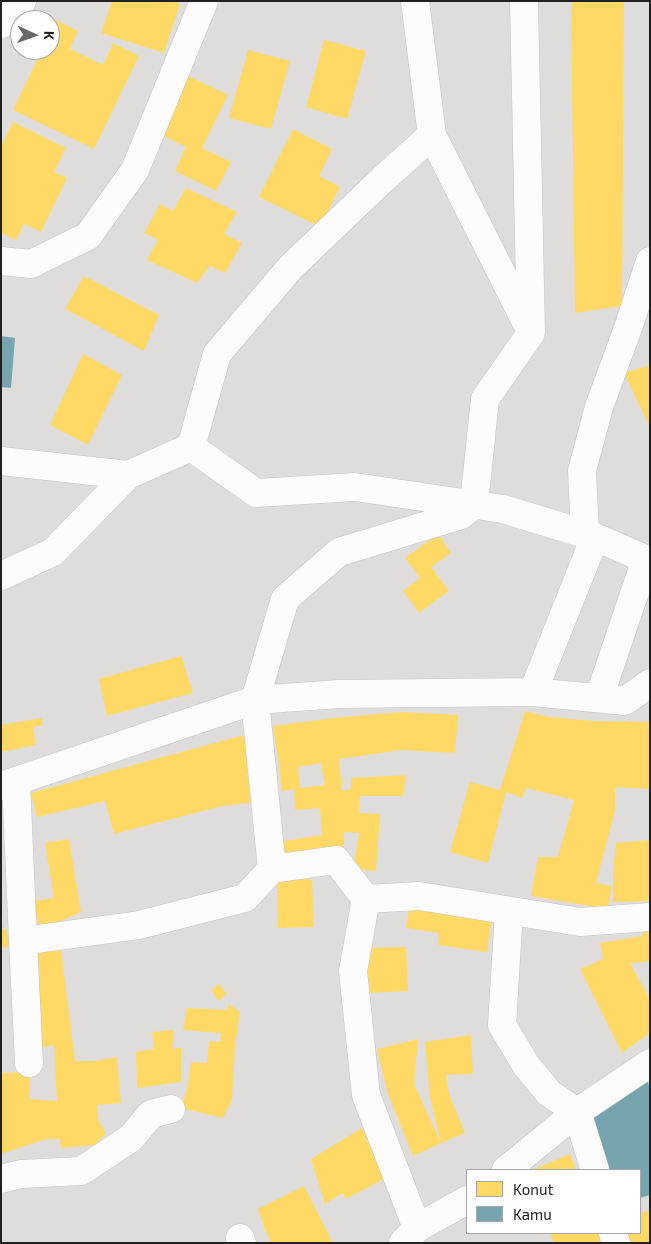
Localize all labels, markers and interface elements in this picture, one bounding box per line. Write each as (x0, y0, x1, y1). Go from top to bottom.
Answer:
north arrow (10, 10, 60, 60)
text: K (41, 31, 58, 40)
legend (466, 1169, 641, 1234)
text: Konut (513, 1180, 553, 1198)
text: Kamu (513, 1205, 552, 1223)

